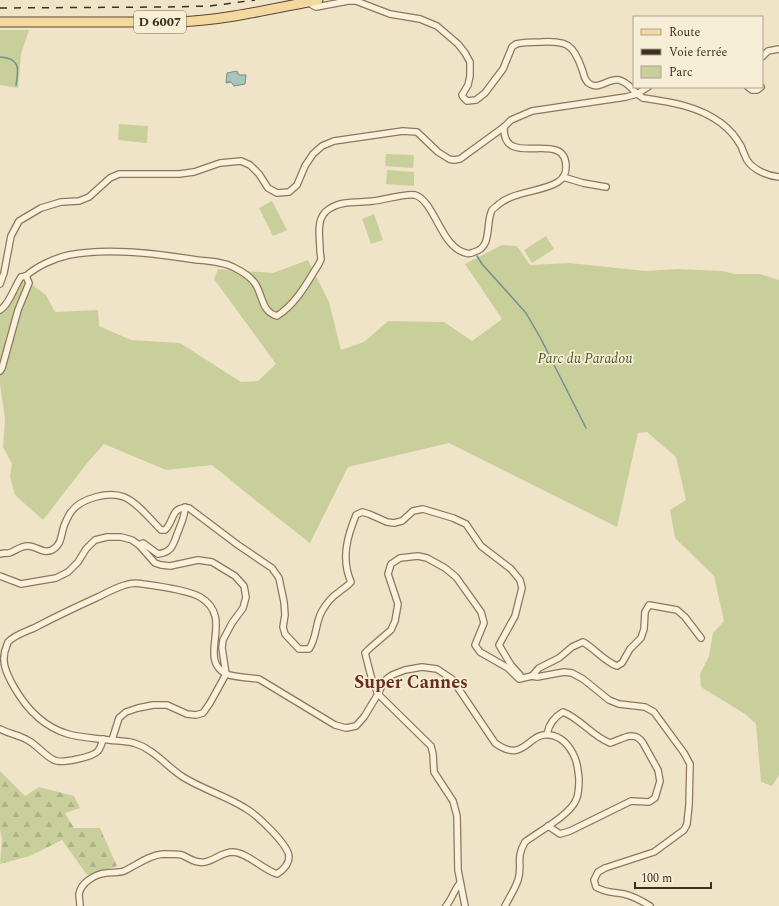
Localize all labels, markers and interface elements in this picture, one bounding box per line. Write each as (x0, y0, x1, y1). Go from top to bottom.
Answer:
road number: D 6007 (134, 11, 186, 33)
legend (633, 16, 763, 88)
text: Route (669, 23, 700, 42)
text: Voie ferrée (669, 43, 728, 62)
text: Parc (669, 63, 693, 82)
park label: Parc du Paradou (537, 348, 633, 369)
district label: Super Cannes (354, 669, 468, 696)
scale bar (635, 864, 711, 890)
text: 100 m (641, 869, 672, 888)

